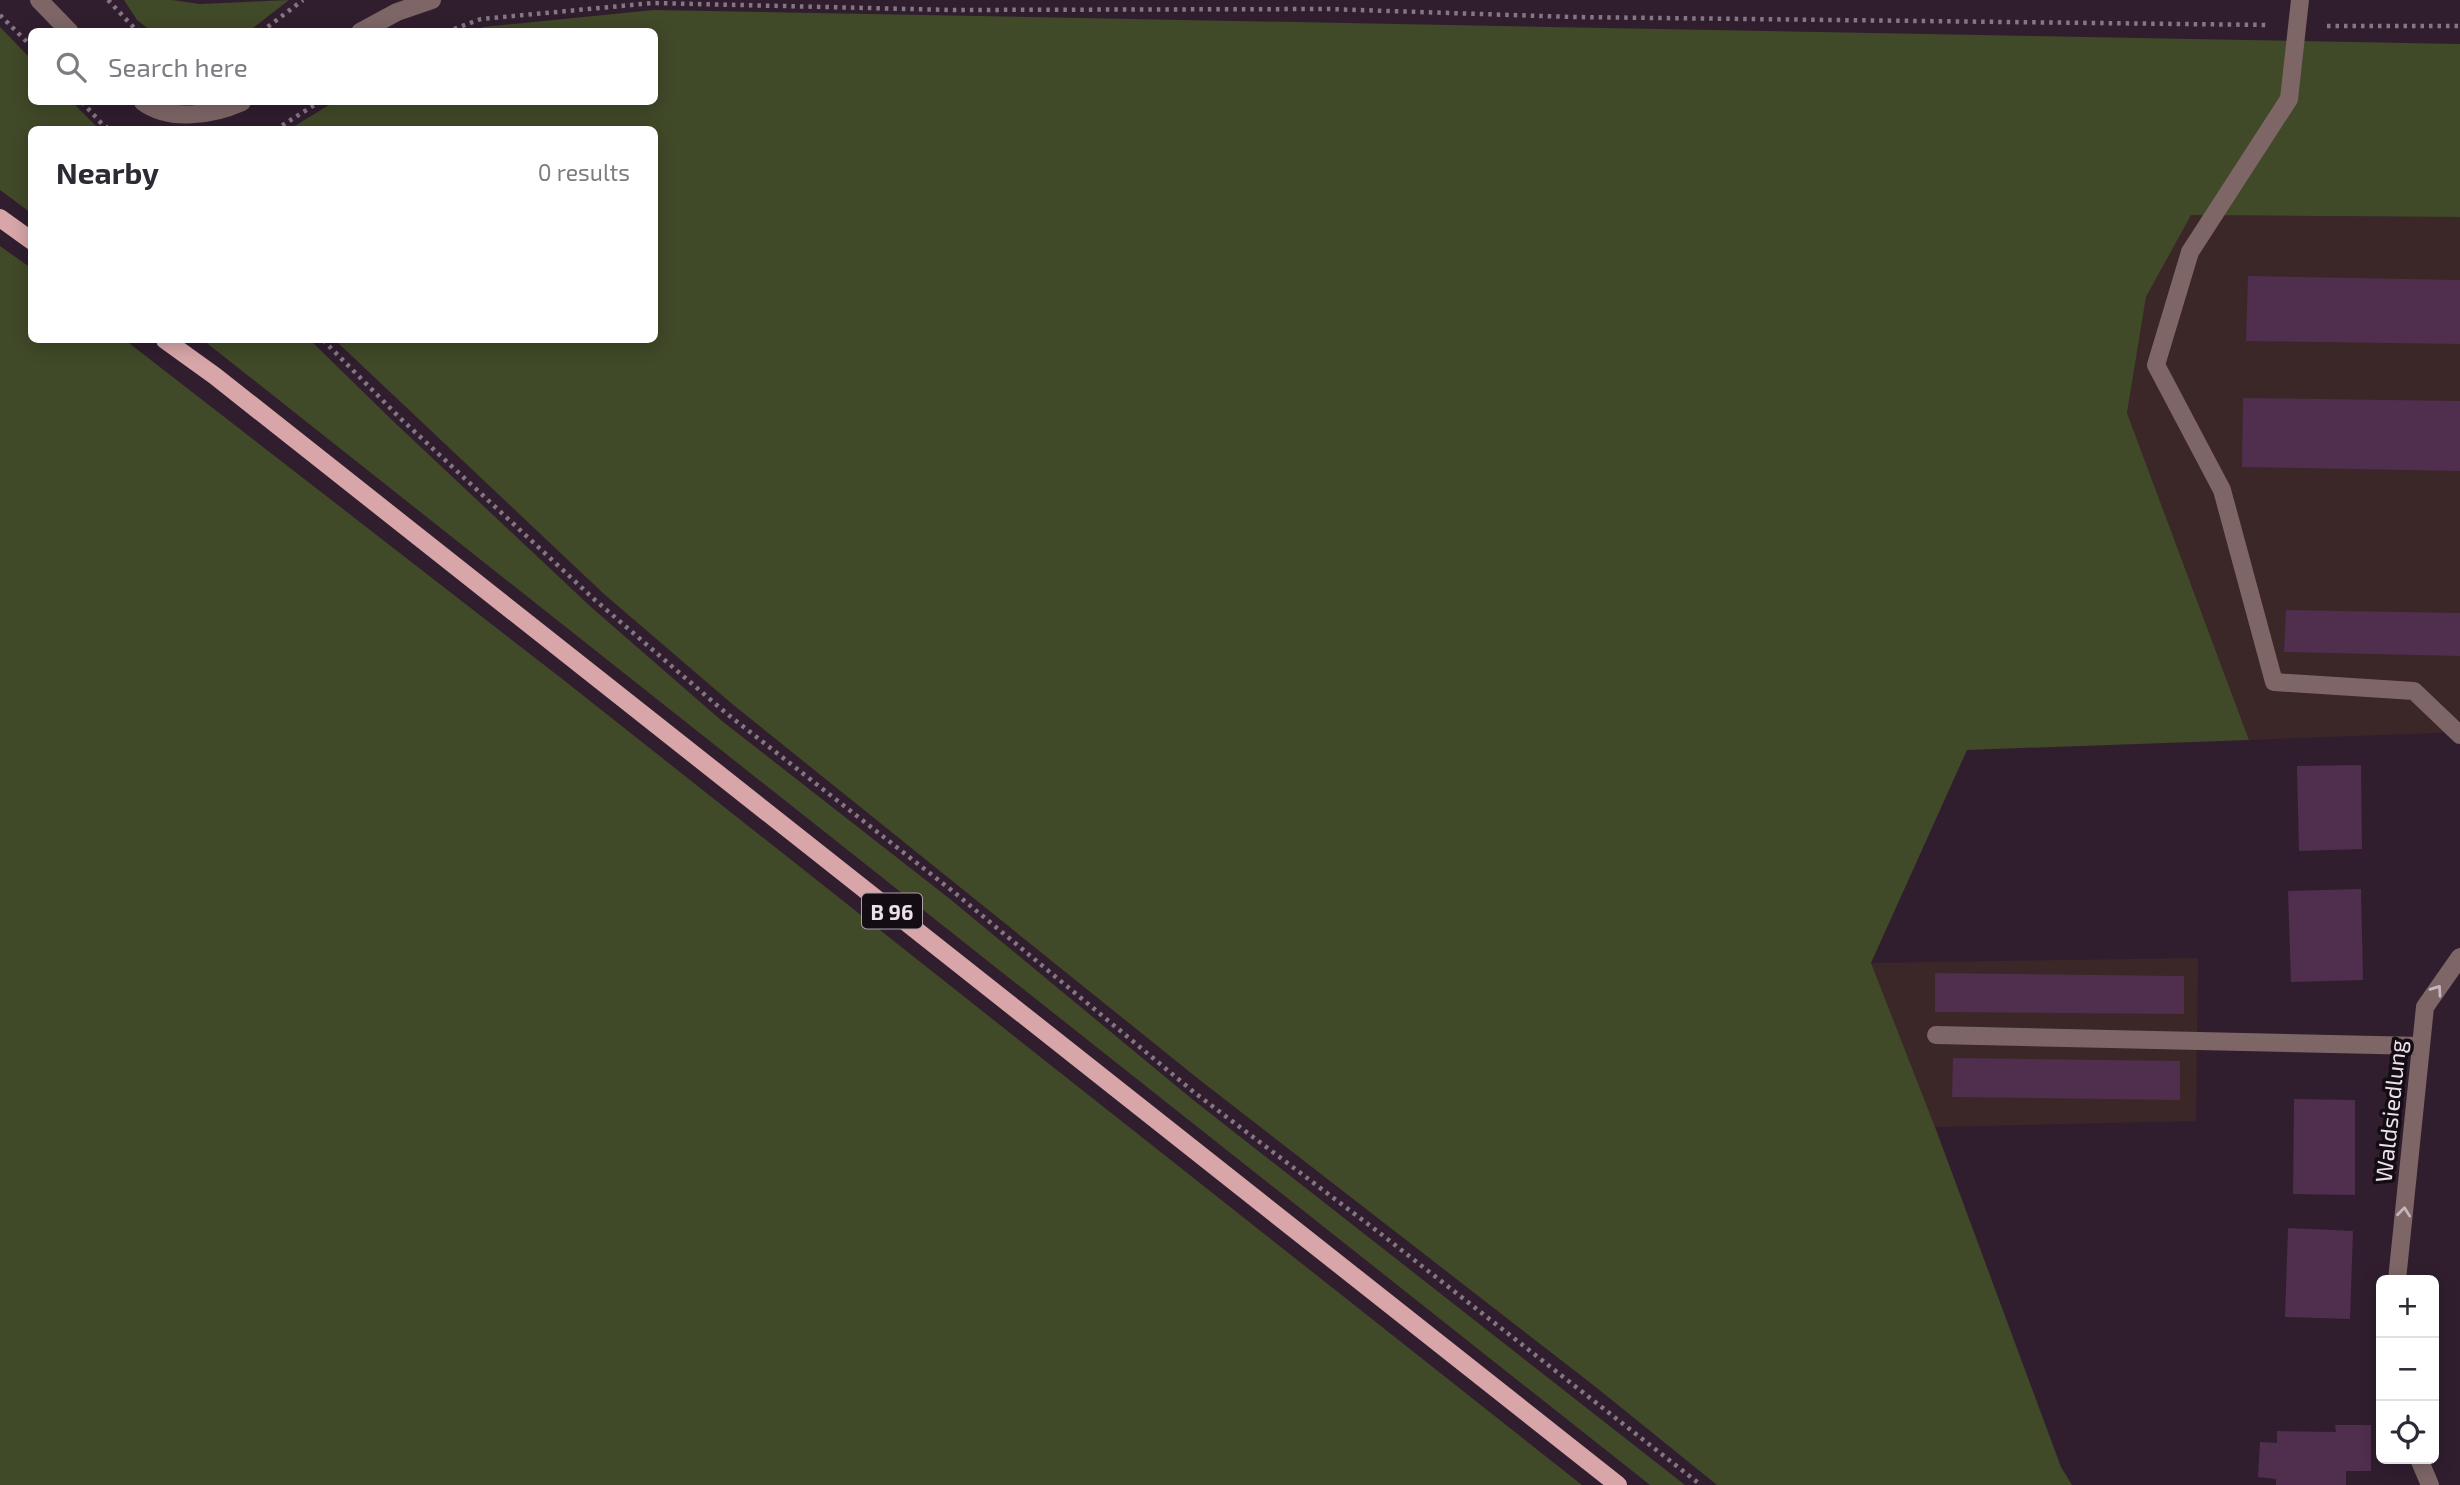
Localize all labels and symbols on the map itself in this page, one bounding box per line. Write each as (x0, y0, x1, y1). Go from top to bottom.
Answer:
road number: B 96 (862, 894, 922, 928)
one-way arrow (2429, 985, 2441, 998)
street label: Waldsiedlung (2369, 1038, 2411, 1184)
one-way arrow (2397, 1207, 2412, 1218)

